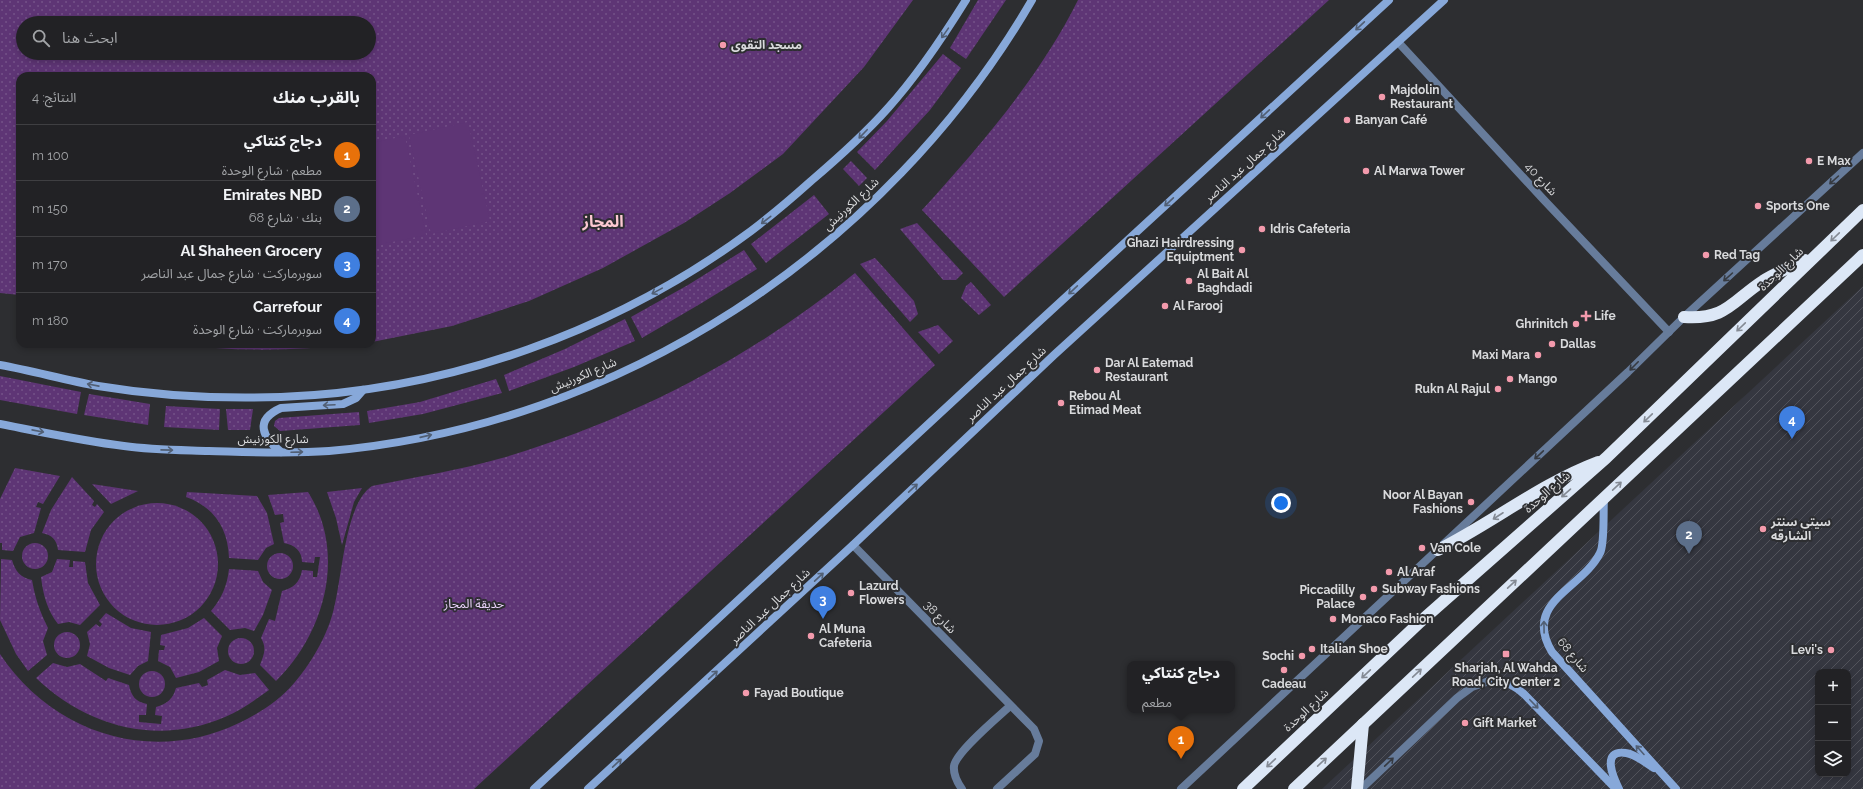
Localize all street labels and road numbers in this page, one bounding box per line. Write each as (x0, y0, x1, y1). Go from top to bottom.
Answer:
street label: شارع جمال عبد الناصر (1201, 125, 1290, 207)
street label: شارع 40 (1521, 159, 1560, 200)
street label: شارع الكورنيش (820, 175, 883, 235)
street label: شارع الوحدة (1756, 244, 1808, 295)
street label: شارع جمال عبد الناصر (962, 343, 1050, 427)
street label: شارع الكورنيش (548, 355, 619, 397)
street label: شارع الكورنيش (237, 432, 309, 448)
street label: شارع الوحدة (1521, 468, 1574, 517)
street label: شارع جمال عبد الناصر (726, 565, 814, 649)
street label: شارع 38 (920, 598, 959, 638)
street label: شارع 68 (1553, 635, 1591, 676)
street label: شارع الوحدة (1281, 686, 1333, 736)

